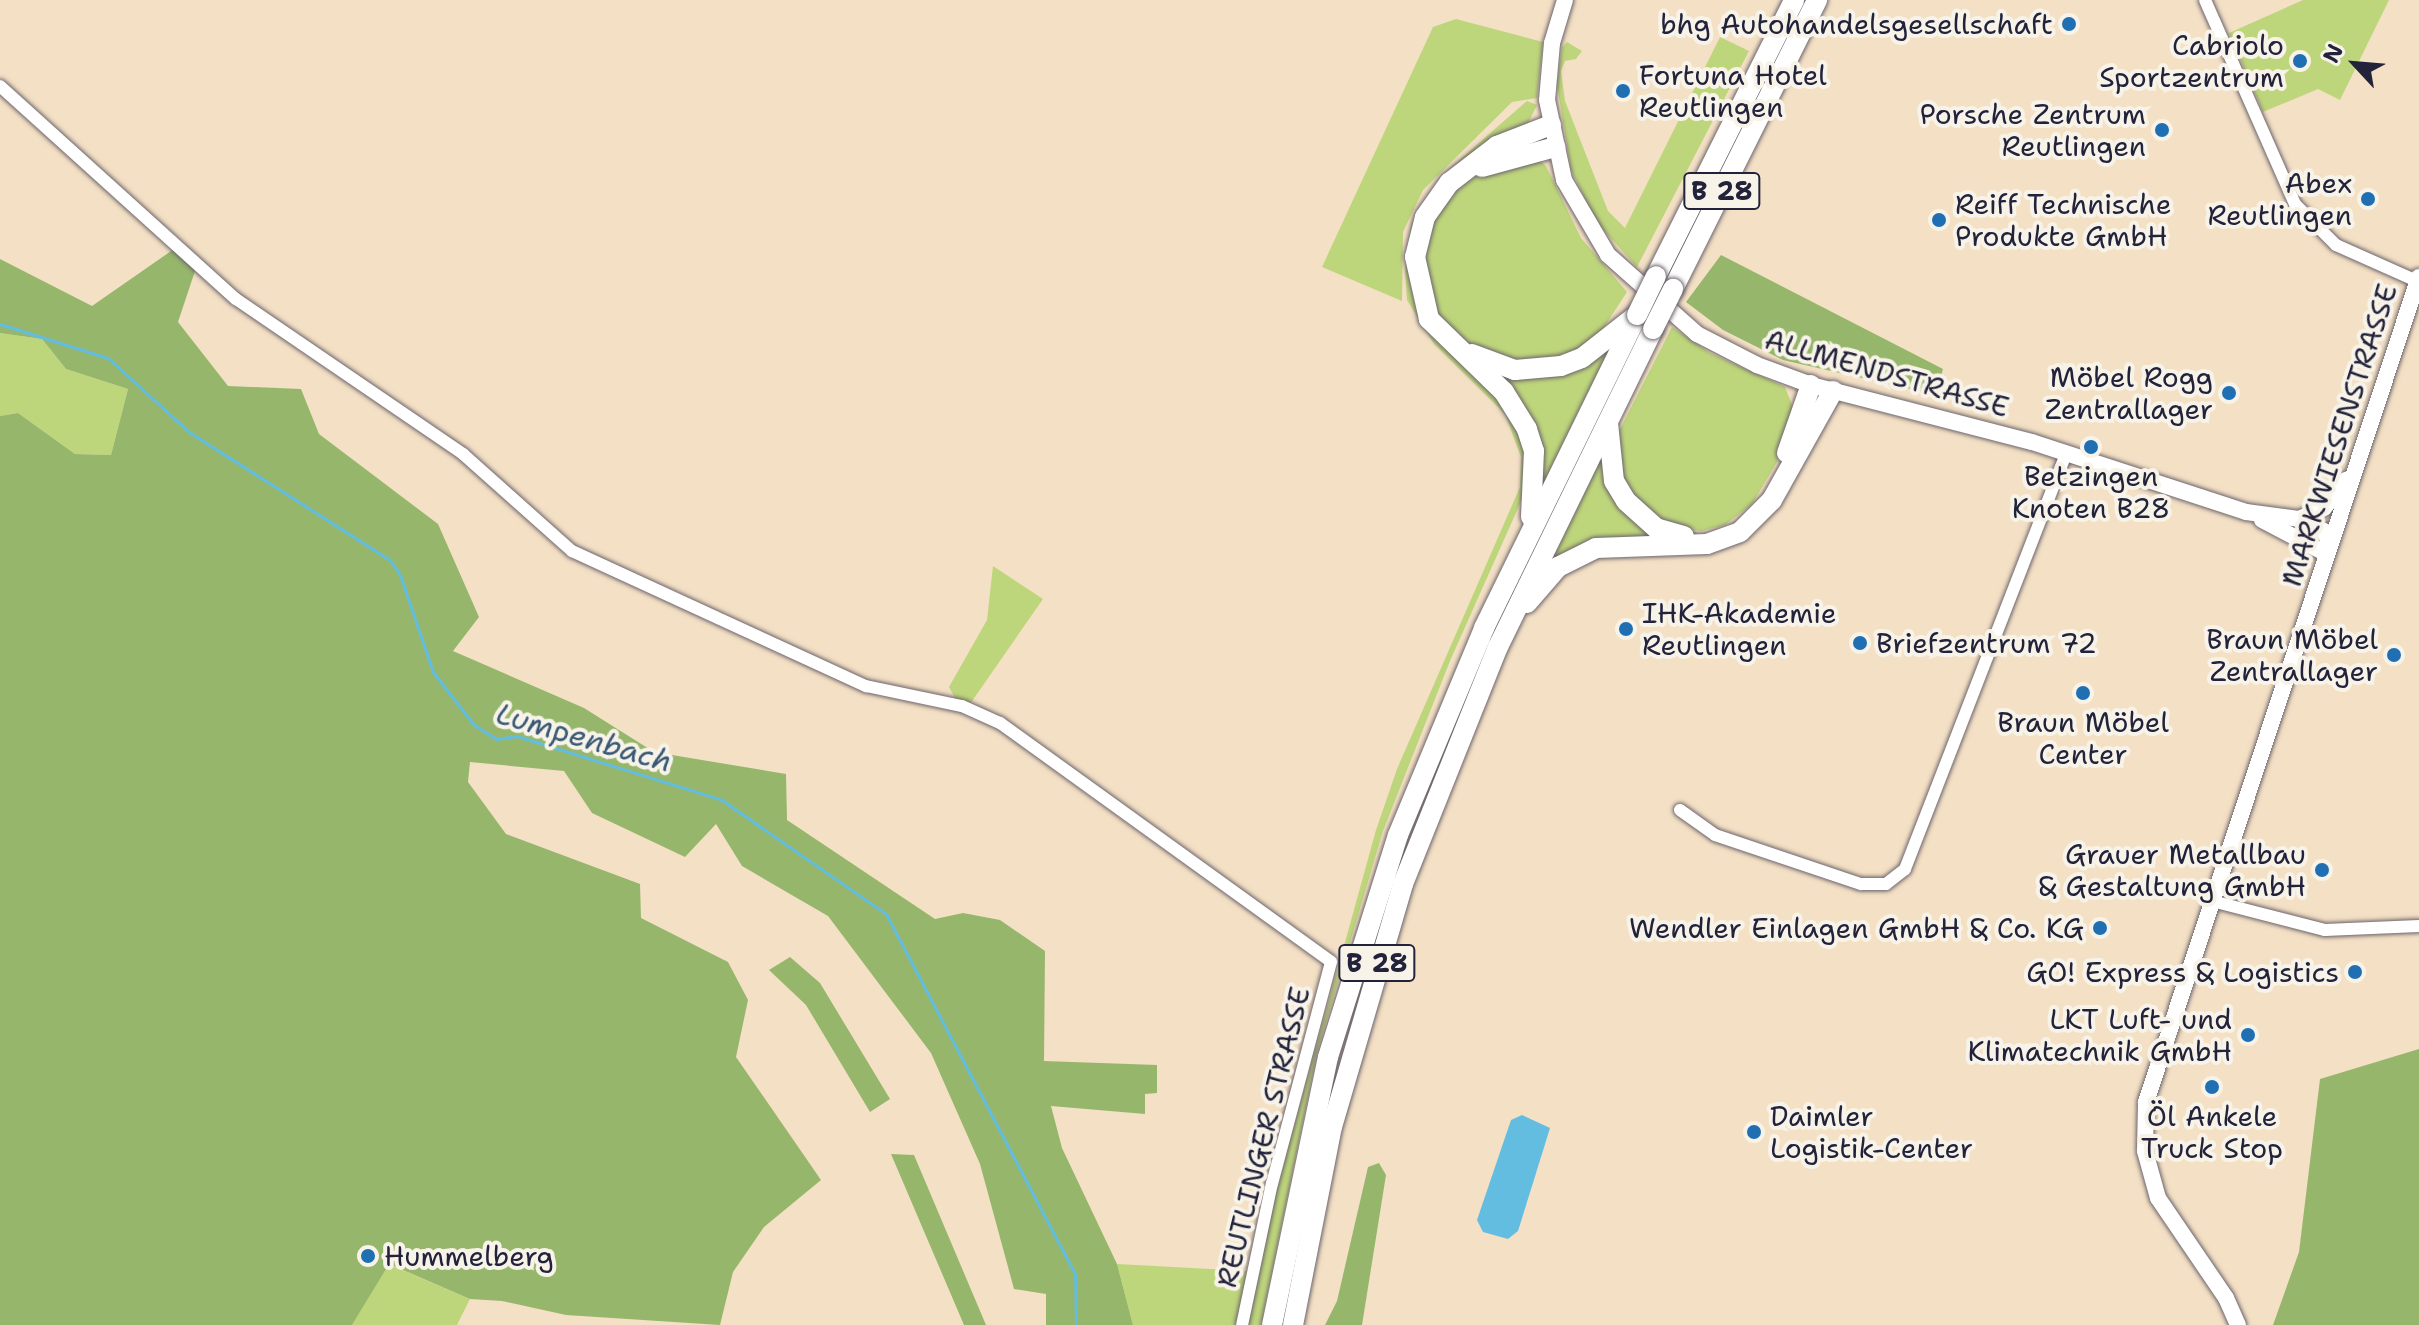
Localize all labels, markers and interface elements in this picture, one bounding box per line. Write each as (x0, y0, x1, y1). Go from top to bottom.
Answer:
place label: bhg Autohandelsgesellschaft (1660, 7, 2053, 41)
marker: bhg Autohandelsgesellschaft (2060, 15, 2078, 33)
north arrow (2315, 24, 2395, 104)
place label: Cabriolo Sportzentrum (2099, 28, 2284, 94)
text: N (2316, 39, 2350, 67)
marker: Cabriolo Sportzentrum (2291, 52, 2309, 70)
place label: Fortuna Hotel Reutlingen (1639, 58, 1827, 124)
marker: Fortuna Hotel Reutlingen (1614, 82, 1632, 100)
place label: Porsche Zentrum Reutlingen (1919, 97, 2146, 163)
marker: Porsche Zentrum Reutlingen (2153, 121, 2171, 139)
place label: Abex Reutlingen (2207, 166, 2352, 232)
road number: B 28 (1682, 169, 1762, 213)
place label: Reiff Technische Produkte GmbH (1955, 187, 2172, 253)
marker: Abex Reutlingen (2359, 190, 2377, 208)
marker: Reiff Technische Produkte GmbH (1930, 211, 1948, 229)
street label: MARKWIESENSTRASSE (2274, 280, 2404, 590)
street label: ALLMENDSTRASSE (1761, 322, 2013, 424)
place label: Möbel Rogg Zentrallager (2045, 360, 2213, 426)
marker: Möbel Rogg Zentrallager (2220, 384, 2238, 402)
marker: Betzingen Knoten B28 (2082, 438, 2100, 456)
place label: Betzingen Knoten B28 (2012, 459, 2170, 525)
place label: IHK-Akademie Reutlingen (1642, 596, 1836, 662)
marker: IHK-Akademie Reutlingen (1617, 620, 1635, 638)
place label: Braun Möbel Zentrallager (2206, 622, 2378, 688)
place label: Briefzentrum 72 (1876, 626, 2097, 660)
marker: Briefzentrum 72 (1851, 634, 1869, 652)
marker: Braun Möbel Zentrallager (2385, 646, 2403, 664)
marker: Braun Möbel Center (2074, 684, 2092, 702)
water label: Lumpenbach (492, 696, 676, 780)
place label: Braun Möbel Center (1997, 705, 2169, 771)
place label: Grauer Metallbau & Gestaltung GmbH (2039, 837, 2306, 903)
marker: Grauer Metallbau & Gestaltung GmbH (2313, 861, 2331, 879)
place label: Wendler Einlagen GmbH & Co. KG (1629, 911, 2084, 945)
marker: Wendler Einlagen GmbH & Co. KG (2091, 919, 2109, 937)
road number: B 28 (1337, 941, 1417, 985)
place label: GO! Express & Logistics (2026, 955, 2339, 989)
marker: GO! Express & Logistics (2346, 963, 2364, 981)
street label: REUTLINGER STRASSE (1209, 983, 1317, 1291)
place label: LKT Luft- und Klimatechnik GmbH (1967, 1002, 2232, 1068)
marker: LKT Luft- und Klimatechnik GmbH (2239, 1026, 2257, 1044)
marker: Öl Ankele Truck Stop (2203, 1078, 2221, 1096)
place label: Daimler Logistik-Center (1770, 1099, 1973, 1165)
place label: Öl Ankele Truck Stop (2141, 1099, 2283, 1165)
marker: Daimler Logistik-Center (1745, 1123, 1763, 1141)
place label: Hummelberg (384, 1239, 554, 1273)
marker: Hummelberg (359, 1247, 377, 1265)

